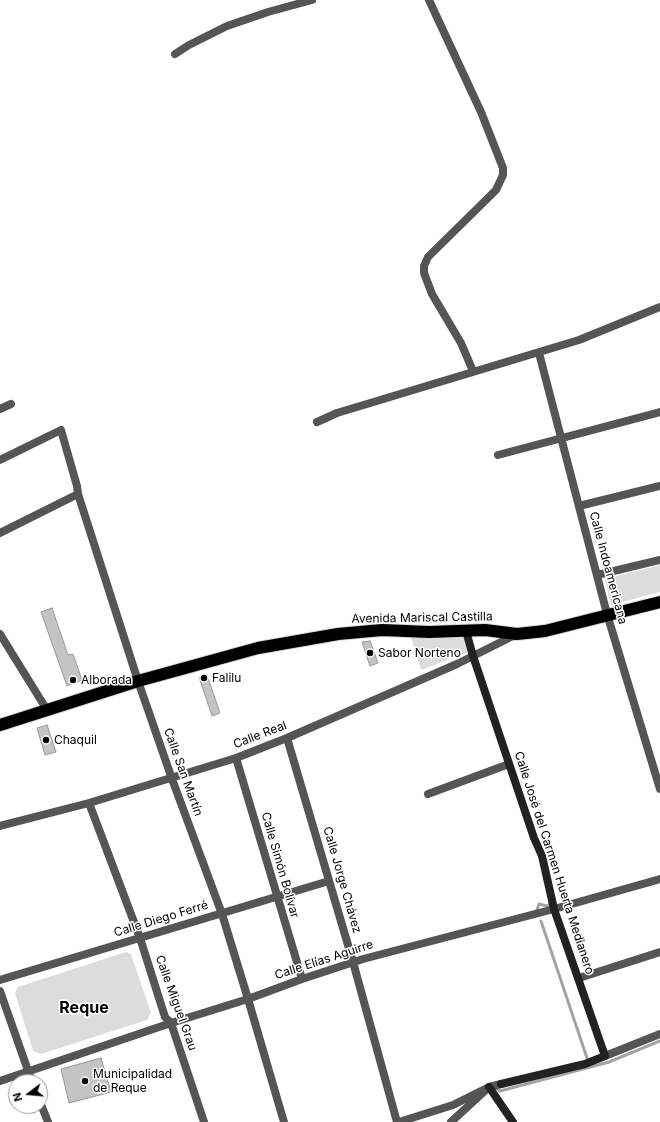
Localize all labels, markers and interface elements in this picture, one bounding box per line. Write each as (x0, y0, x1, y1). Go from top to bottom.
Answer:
street label: Calle Indoamericana (586, 510, 630, 626)
street label: Avenida Mariscal Castilla (351, 610, 493, 626)
place label: Sabor Norteno (378, 646, 461, 660)
marker: Sabor Norteno (365, 648, 375, 658)
place label: Falilu (212, 671, 241, 685)
place label: Alborada (81, 673, 132, 687)
marker: Falilu (199, 673, 209, 683)
marker: Alborada (68, 675, 78, 685)
street label: Calle Real (231, 718, 289, 752)
street label: Calle San Martín (160, 726, 206, 818)
place label: Chaquil (54, 733, 97, 747)
marker: Chaquil (41, 735, 51, 745)
street label: Calle José del Carmen Huerta Medianero (511, 750, 597, 976)
street label: Calle Simón Bolívar (258, 810, 302, 920)
street label: Calle Jorge Chávez (320, 825, 364, 935)
street label: Calle Diego Ferré (112, 898, 210, 940)
street label: Calle Elías Aguirre (273, 937, 375, 983)
street label: Calle Miguel Grau (152, 953, 200, 1053)
district label: Reque (59, 998, 109, 1018)
place label: Municipalidad de Reque (93, 1067, 172, 1095)
north arrow (8, 1074, 48, 1114)
marker: Municipalidad de Reque (80, 1076, 90, 1086)
text: N (10, 1091, 25, 1103)

